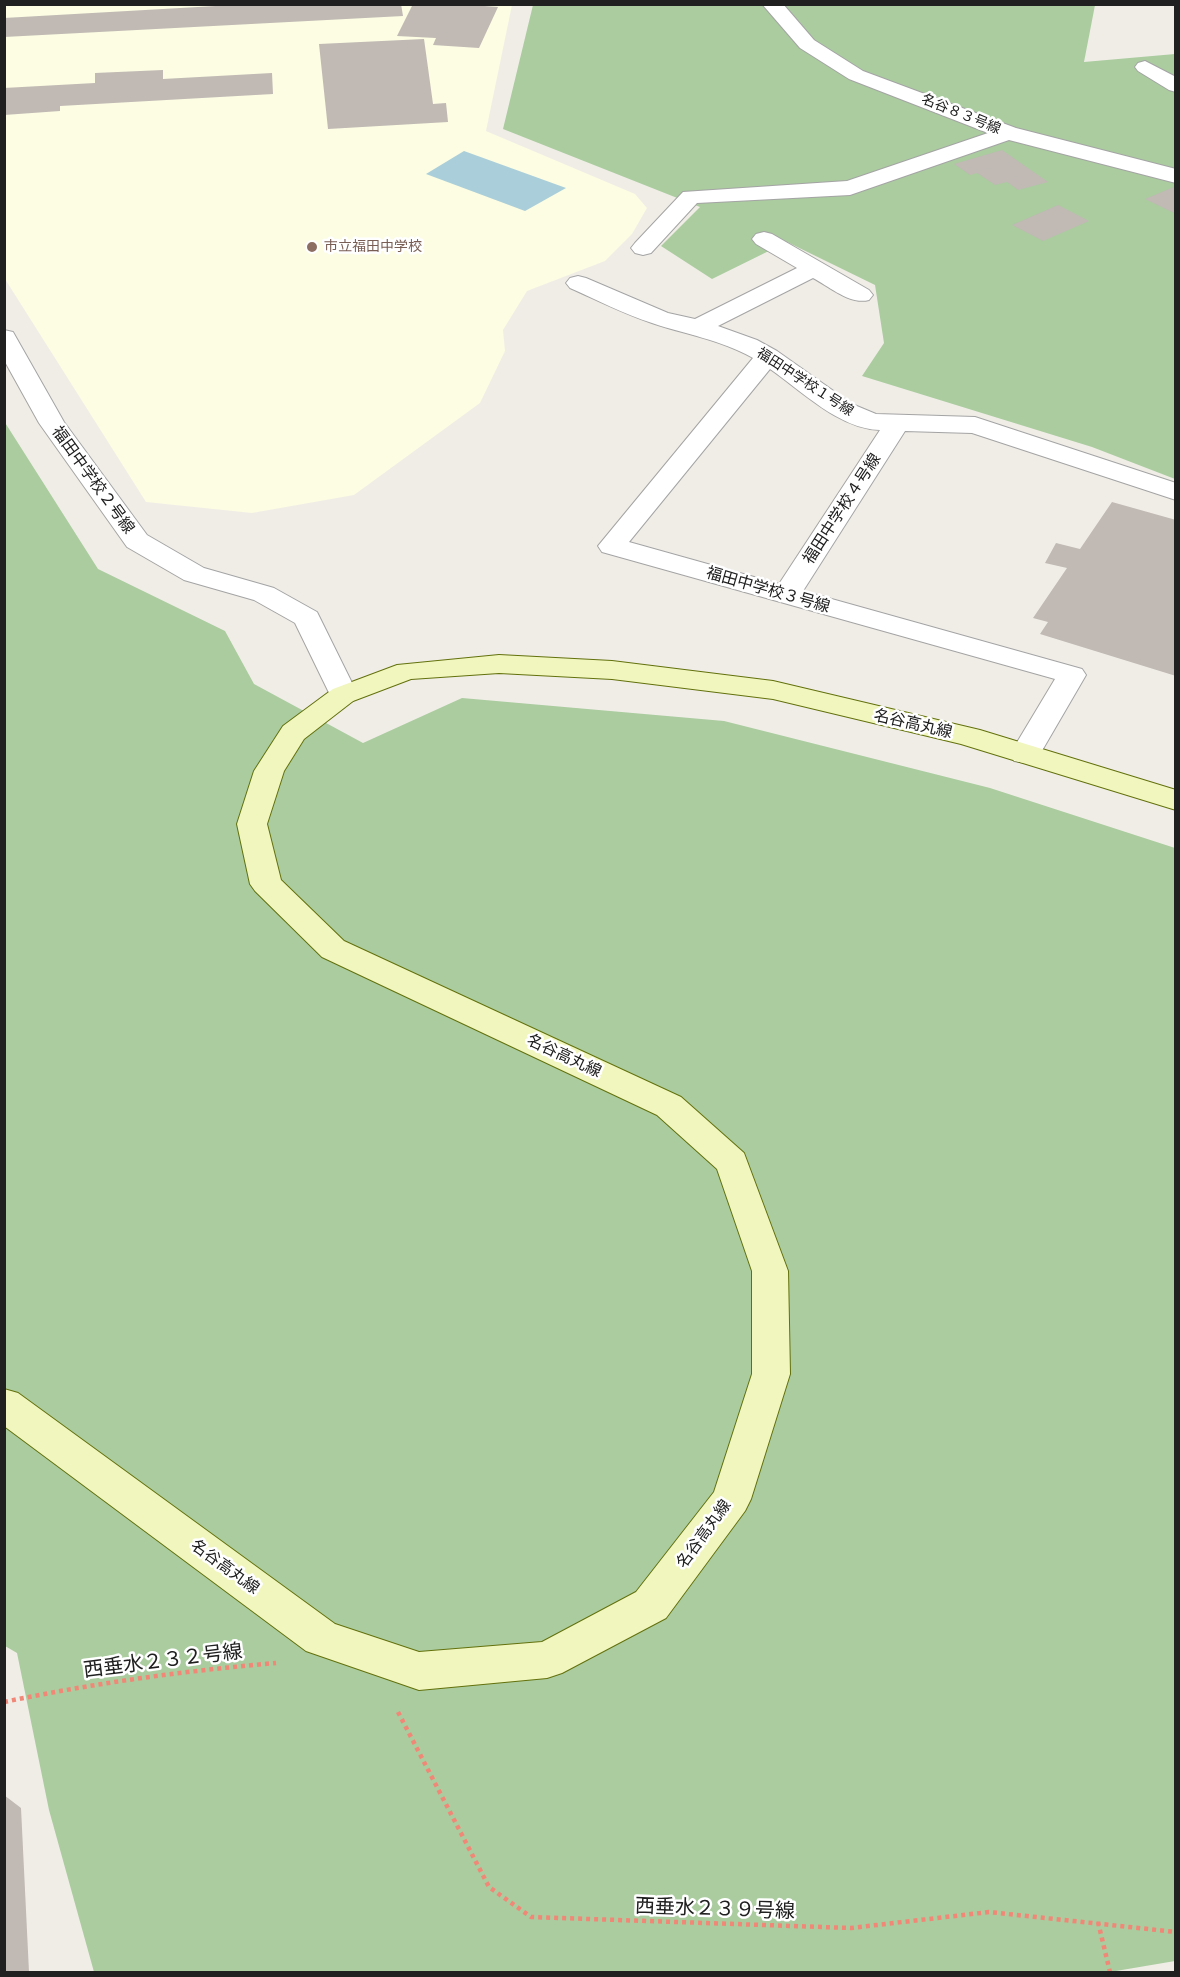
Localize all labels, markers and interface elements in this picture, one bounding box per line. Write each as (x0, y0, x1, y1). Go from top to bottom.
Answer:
street label: 名谷８３号線 (919, 90, 1003, 138)
place label: 市立福田中学校 (324, 239, 422, 255)
marker: 市立福田中学校 (305, 240, 319, 254)
street label: 福田中学校１号線 (753, 344, 857, 420)
street label: 福田中学校２号線 (48, 423, 138, 537)
street label: 福田中学校４号線 (799, 450, 885, 568)
street label: 福田中学校３号線 (704, 563, 832, 617)
street label: 名谷高丸線 (872, 706, 954, 742)
street label: 名谷高丸線 (524, 1030, 604, 1082)
street label: 名谷高丸線 (673, 1496, 735, 1572)
street label: 名谷高丸線 (187, 1536, 263, 1598)
street label: 西垂水２３２号線 (82, 1639, 244, 1683)
street label: 西垂水２３９号線 (635, 1894, 795, 1924)

